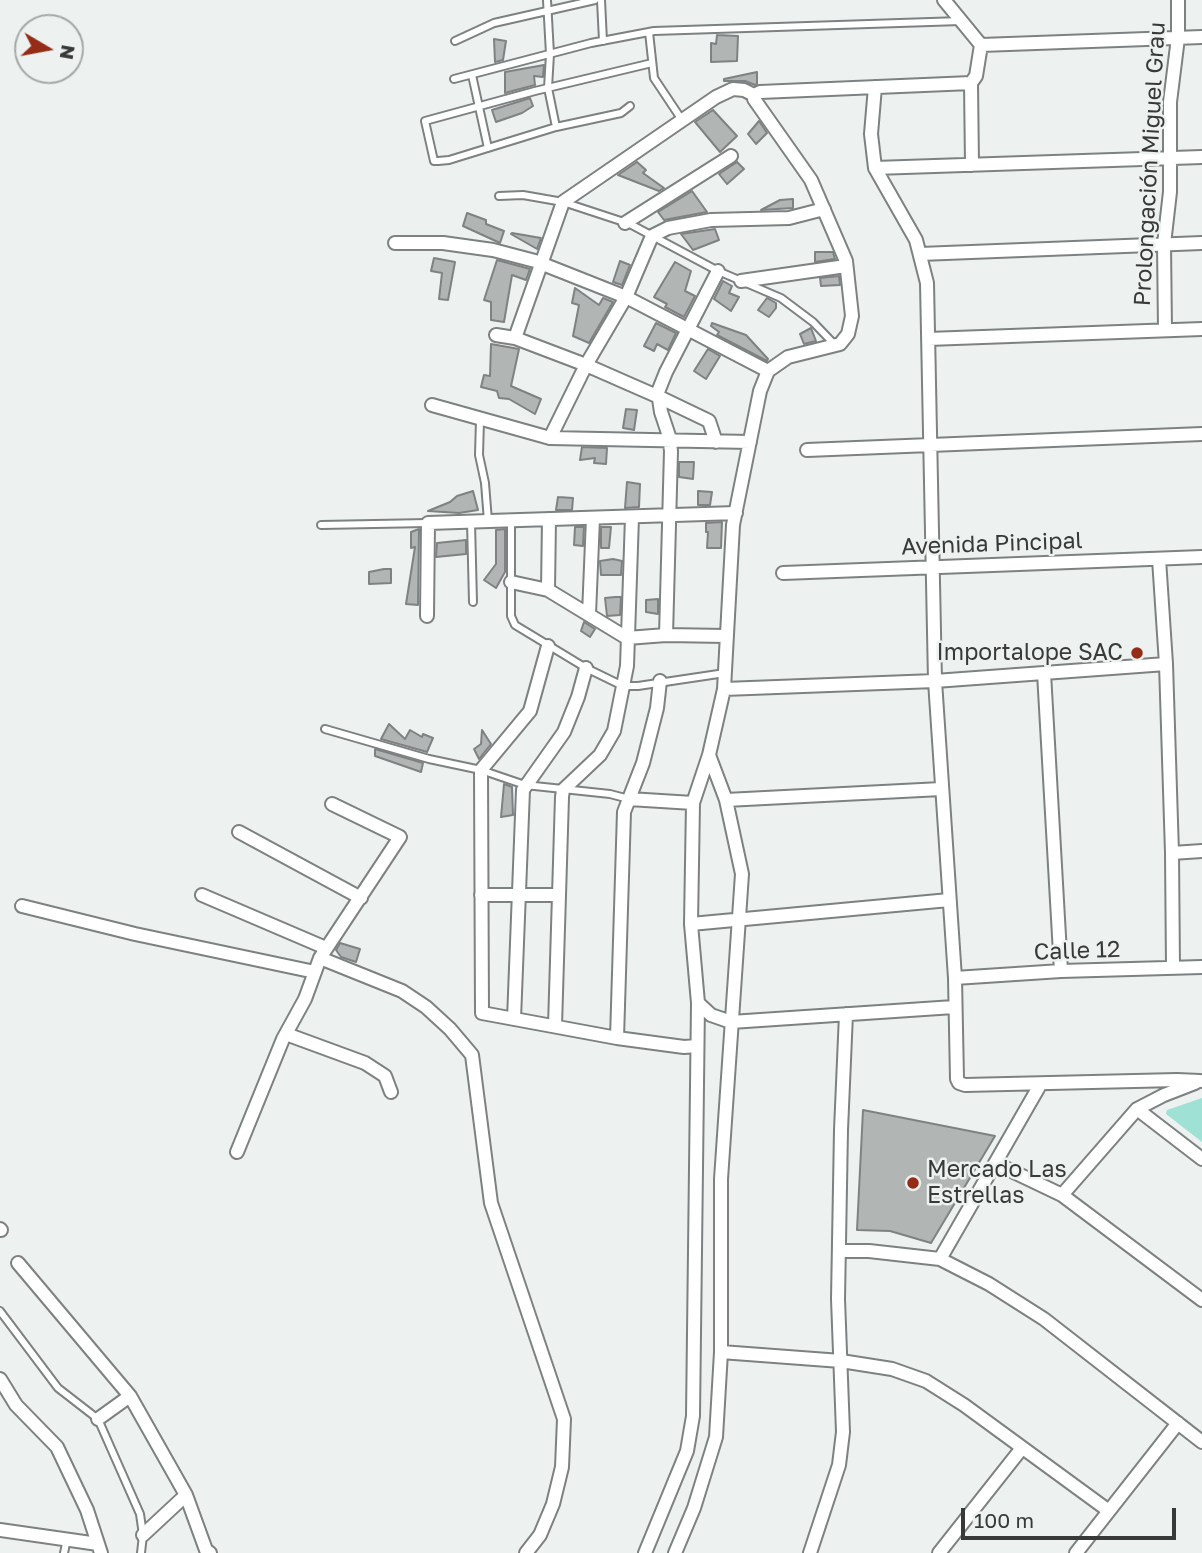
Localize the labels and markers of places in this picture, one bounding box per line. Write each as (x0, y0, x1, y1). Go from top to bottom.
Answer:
place label: Importalope SAC (937, 639, 1123, 667)
marker: Importalope SAC (1129, 645, 1145, 661)
place label: Mercado Las Estrellas (927, 1156, 1067, 1210)
marker: Mercado Las Estrellas (905, 1175, 921, 1191)

